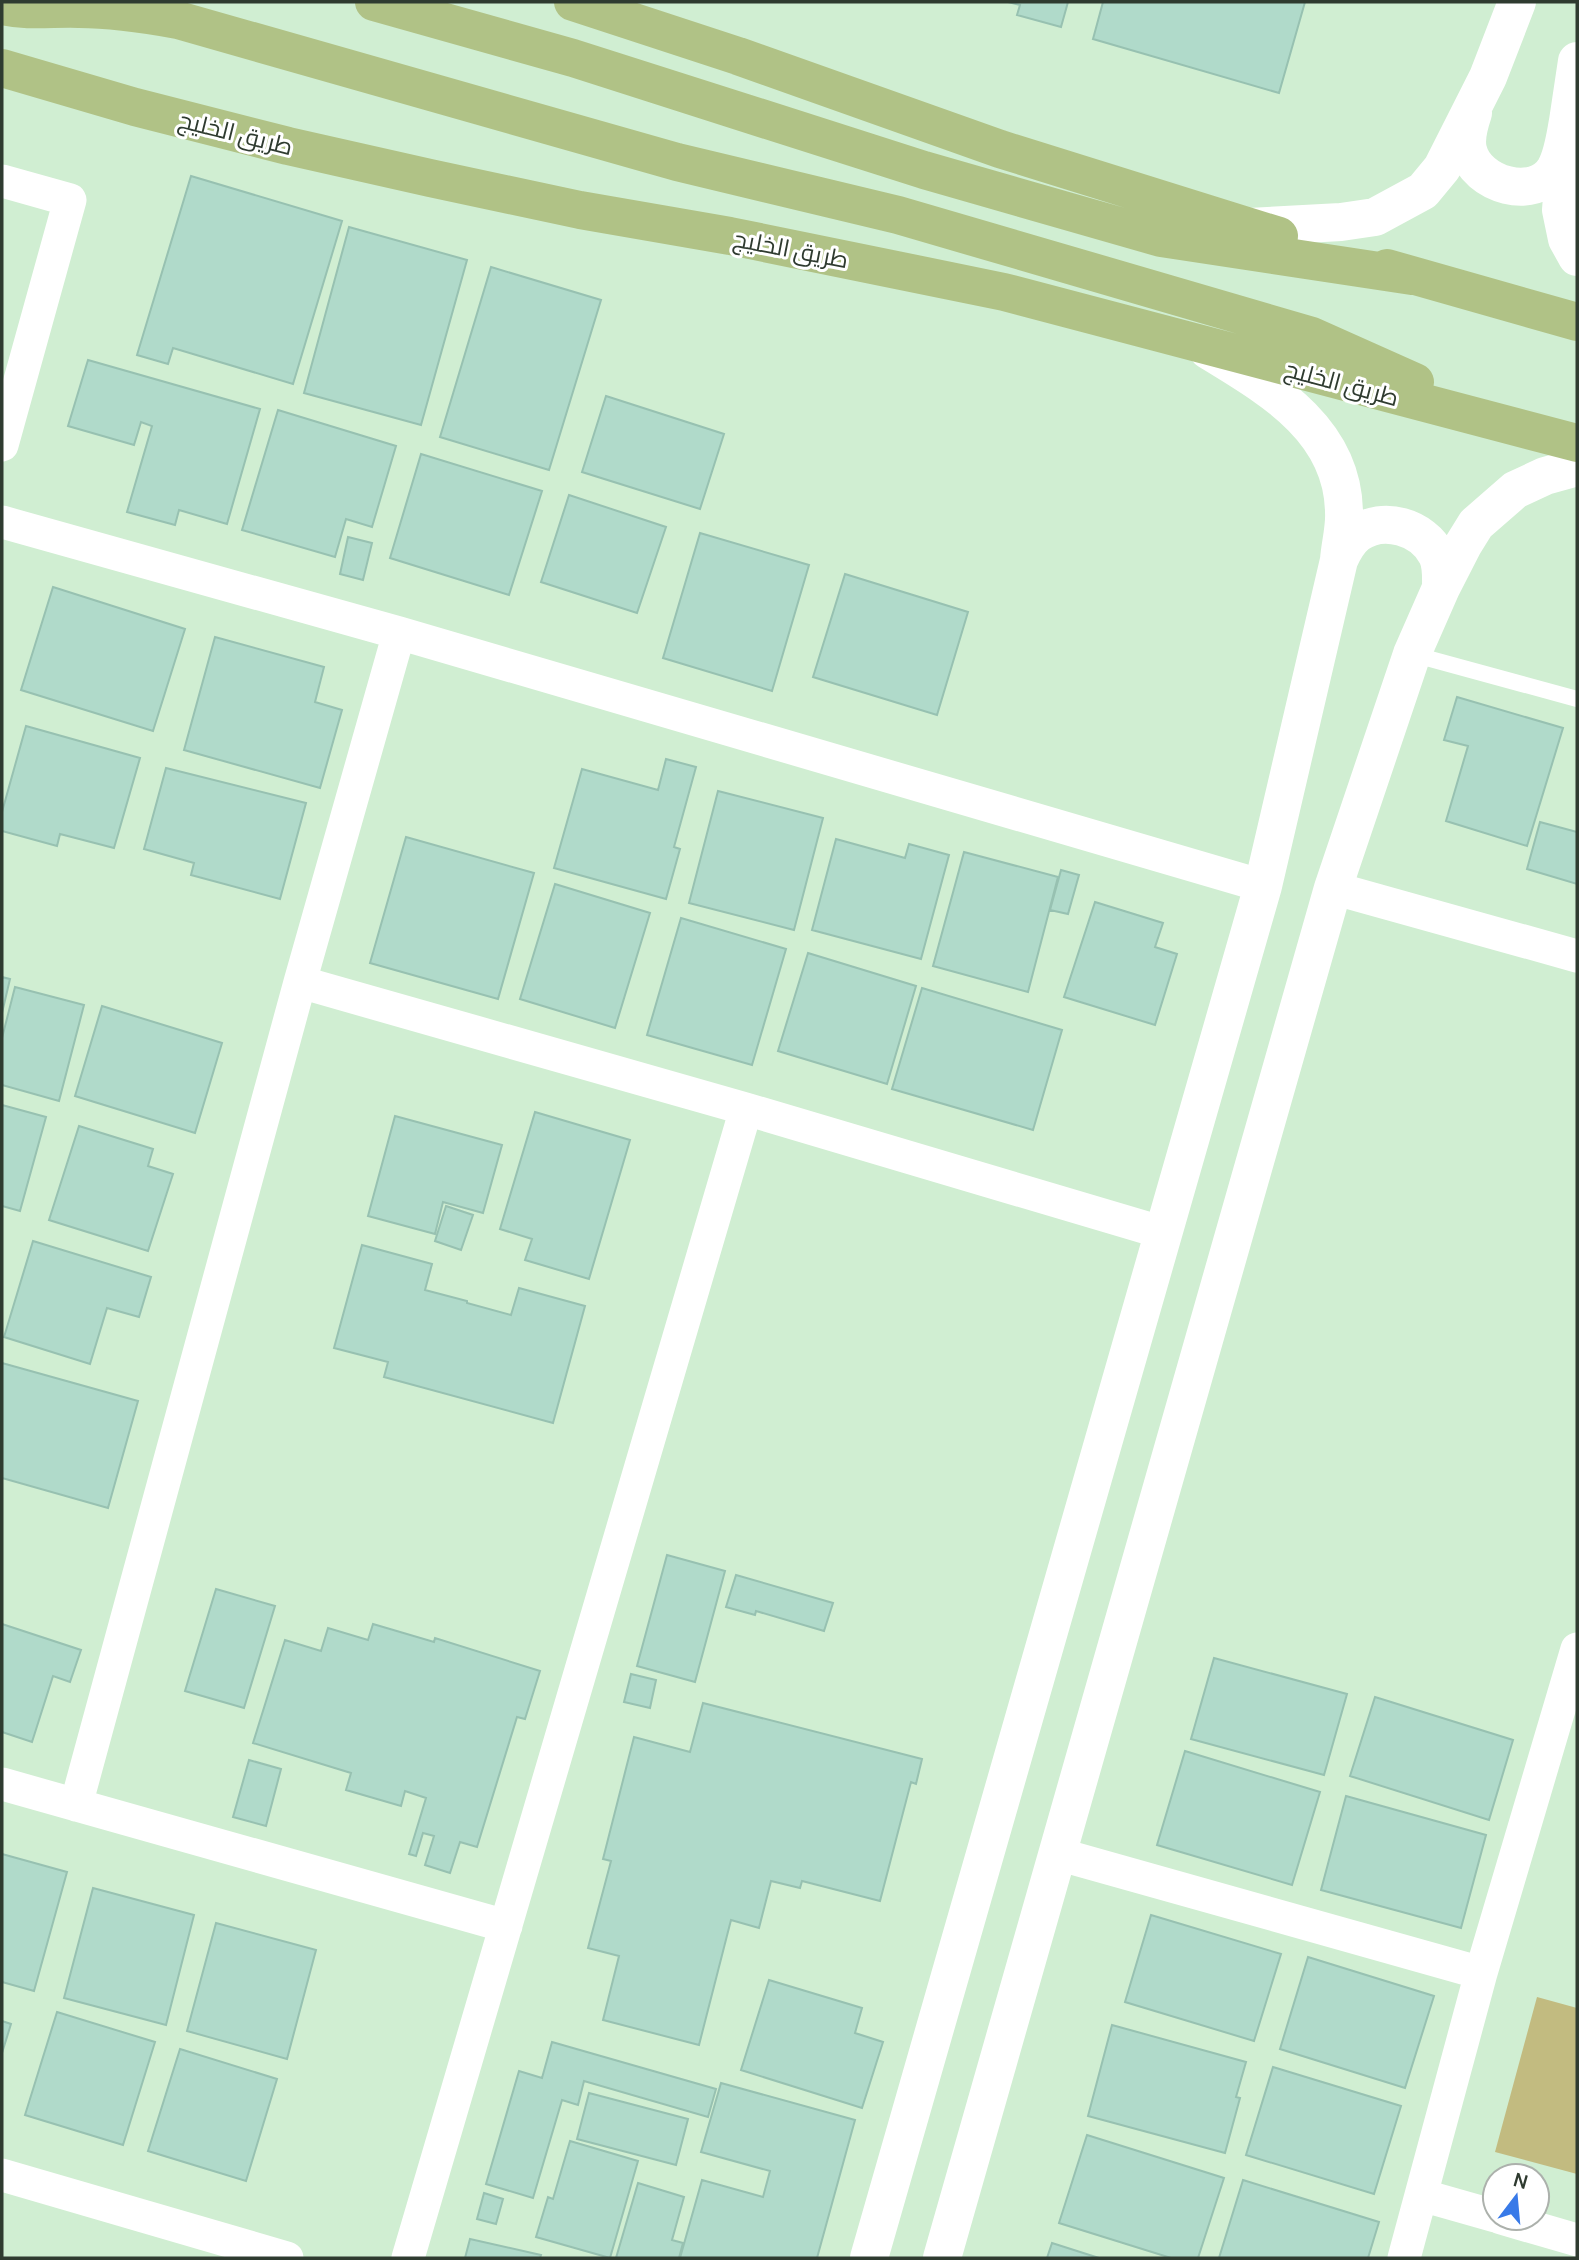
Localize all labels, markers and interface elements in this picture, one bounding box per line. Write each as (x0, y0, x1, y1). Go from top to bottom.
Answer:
street label: طريق الخليج (175, 102, 297, 163)
street label: طريق الخليج (730, 221, 851, 276)
street label: طريق الخليج (1281, 351, 1403, 414)
north arrow (1481, 2162, 1551, 2232)
text: N (1511, 2166, 1531, 2195)

